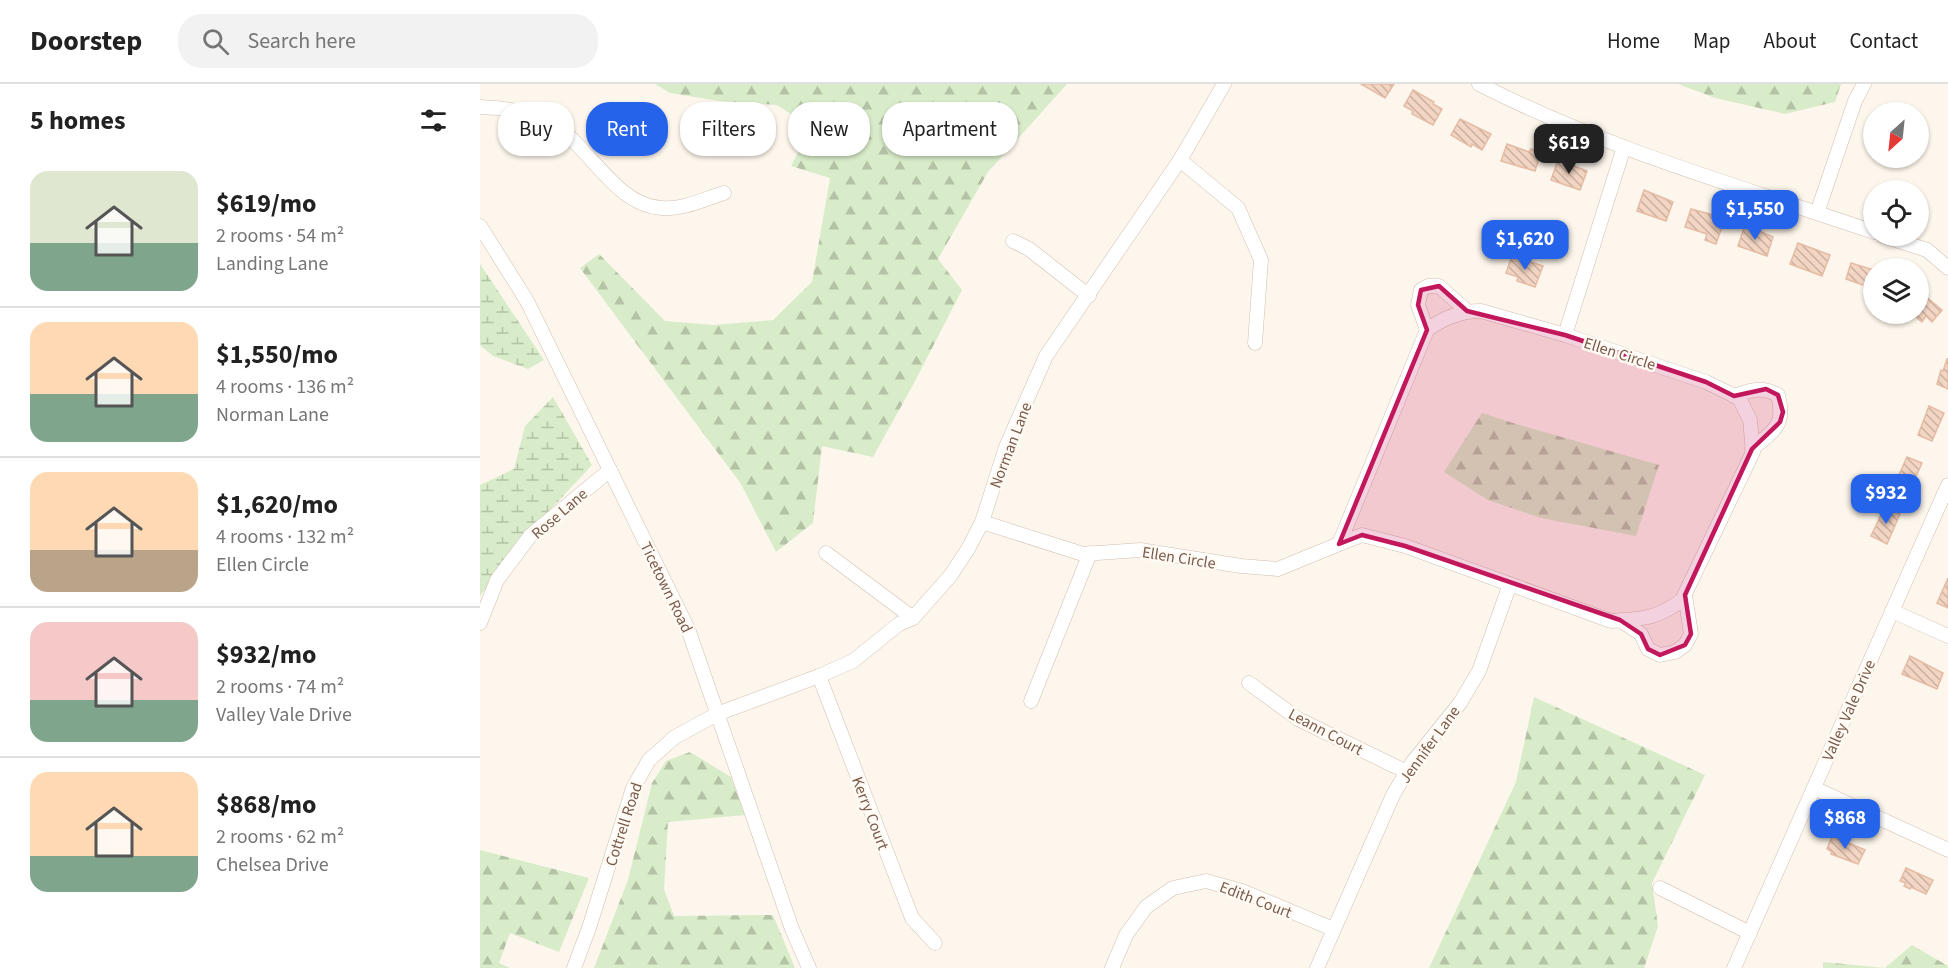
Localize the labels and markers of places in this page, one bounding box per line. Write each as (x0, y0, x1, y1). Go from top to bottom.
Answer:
pin: $619 (1533, 124, 1605, 175)
pin: $1,550 (1706, 190, 1804, 241)
pin: $1,620 (1476, 220, 1574, 271)
pin: $932 (1850, 474, 1922, 525)
pin: $868 (1809, 799, 1881, 850)

